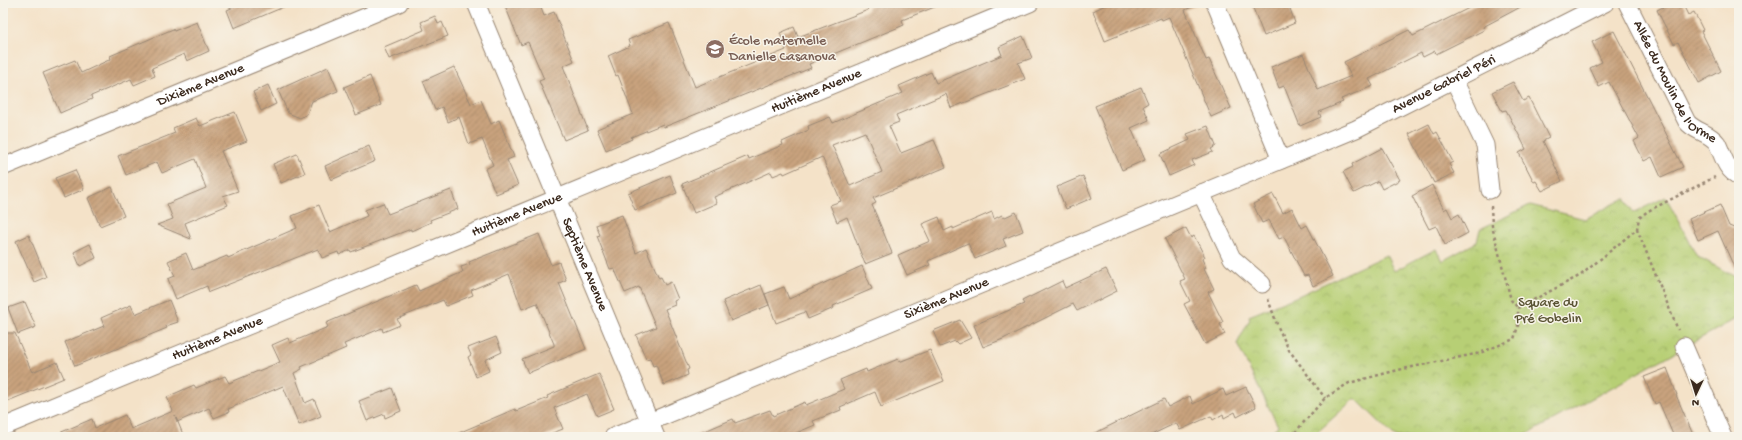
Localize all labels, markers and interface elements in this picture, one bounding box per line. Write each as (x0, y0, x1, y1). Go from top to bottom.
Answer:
street label: Allée du Moulin de l'Orme (1629, 18, 1721, 147)
place label: École maternelle Danielle Casanova (728, 33, 837, 66)
school or university icon: École maternelle Danielle Casanova (704, 38, 726, 60)
street label: Avenue Gabriel Péri (1389, 51, 1499, 118)
street label: Dixième Avenue (154, 59, 247, 111)
street label: Huitième Avenue (769, 65, 865, 117)
street label: Huitième Avenue (469, 188, 565, 241)
street label: Septième Avenue (558, 215, 612, 314)
street label: Sixième Avenue (902, 273, 992, 324)
park label: Square du Pré Gobelin (1514, 295, 1582, 328)
street label: Huitième Avenue (170, 312, 266, 365)
north arrow (1676, 374, 1716, 414)
text: N (1691, 396, 1699, 408)

